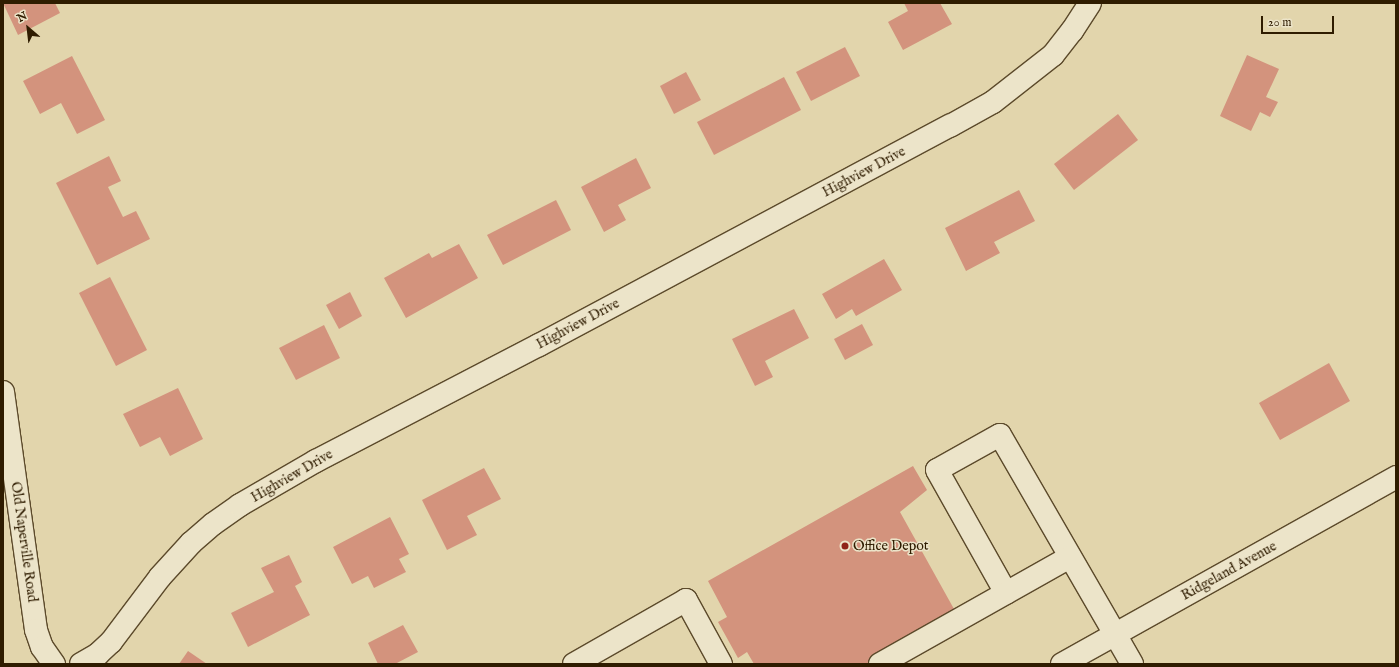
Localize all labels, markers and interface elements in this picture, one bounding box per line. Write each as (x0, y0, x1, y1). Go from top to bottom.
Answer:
north arrow (8, 8, 48, 48)
scale bar (1263, 8, 1336, 34)
text: N (15, 9, 30, 26)
text: 20 m (1268, 15, 1291, 30)
street label: Highview Drive (820, 143, 908, 201)
street label: Highview Drive (534, 295, 622, 353)
street label: Highview Drive (248, 446, 336, 506)
street label: Old Naperville Road (7, 481, 41, 603)
place label: Office Depot (853, 538, 929, 554)
street label: Ridgeland Avenue (1178, 538, 1280, 604)
marker: Office Depot (840, 541, 850, 551)

